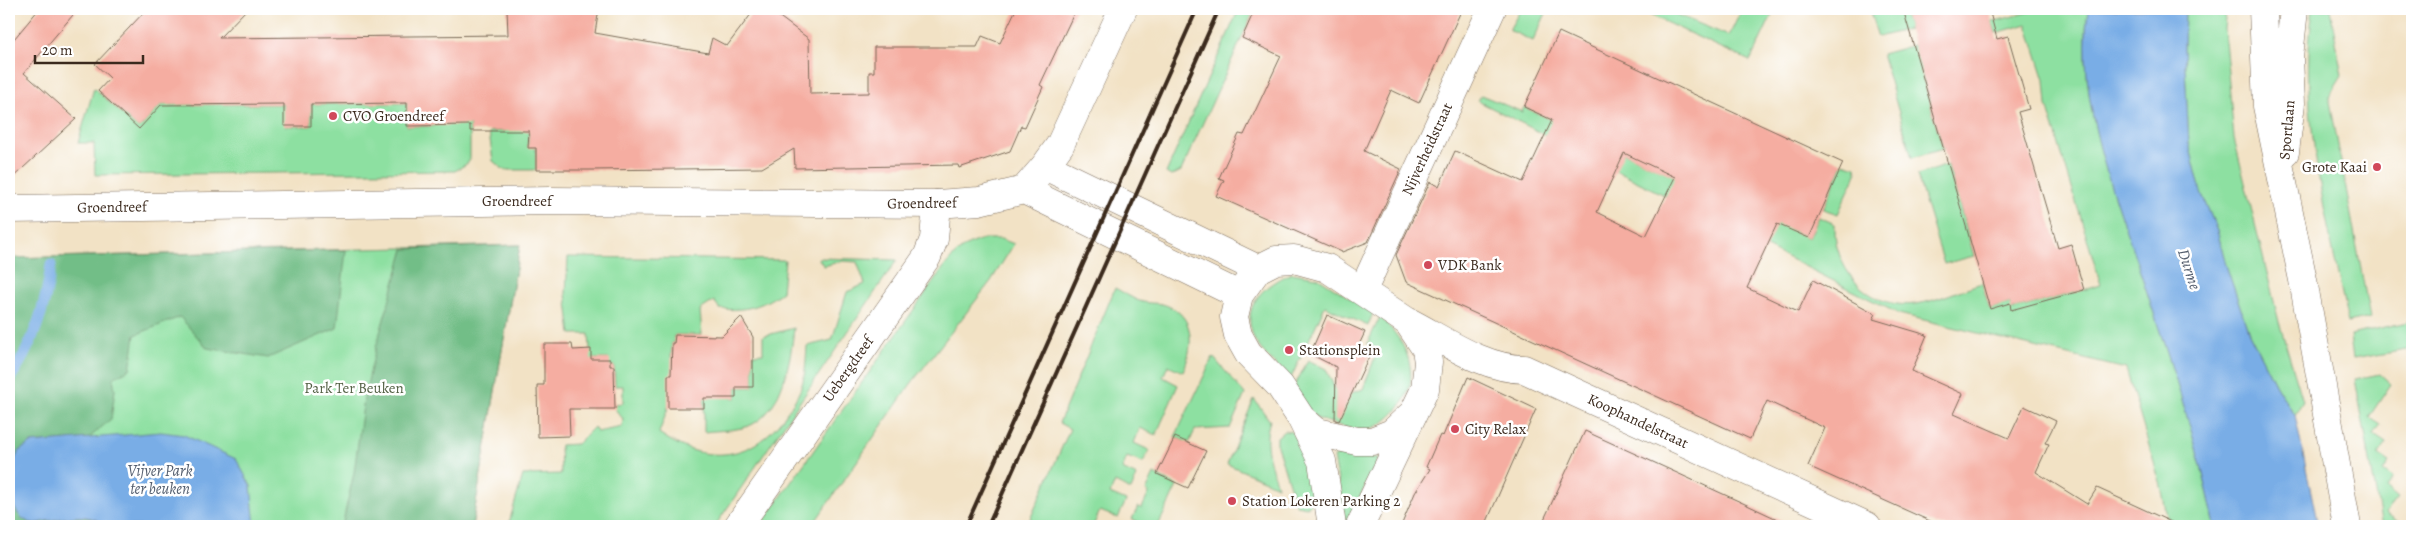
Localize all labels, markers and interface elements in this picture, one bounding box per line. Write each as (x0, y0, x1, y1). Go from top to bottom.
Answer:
scale bar (35, 32, 142, 64)
text: 20 m (42, 40, 73, 60)
street label: Nijverheidstraat (1397, 99, 1457, 199)
street label: Sportlaan (2274, 99, 2300, 161)
place label: CVO Groendreef (343, 106, 446, 126)
marker: CVO Groendreef (327, 110, 339, 122)
place label: Grote Kaai (2302, 157, 2367, 177)
marker: Grote Kaai (2371, 161, 2383, 173)
street label: Groendreef (482, 191, 554, 211)
street label: Groendreef (887, 192, 959, 214)
street label: Groendreef (77, 196, 149, 218)
water label: Durme (2172, 246, 2206, 293)
place label: VDK Bank (1437, 255, 1502, 275)
marker: VDK Bank (1422, 259, 1434, 271)
street label: Uebergdreef (818, 330, 879, 406)
place label: Stationsplein (1299, 340, 1381, 360)
marker: Stationsplein (1283, 344, 1295, 356)
park label: Park Ter Beuken (304, 378, 404, 398)
street label: Koophandelstraat (1584, 389, 1692, 453)
place label: City Relax (1465, 419, 1526, 439)
marker: City Relax (1449, 423, 1461, 435)
water label: Vijver Park ter beuken (127, 460, 193, 500)
place label: Station Lokeren Parking 2 (1242, 491, 1400, 511)
marker: Station Lokeren Parking 2 (1226, 495, 1238, 507)

